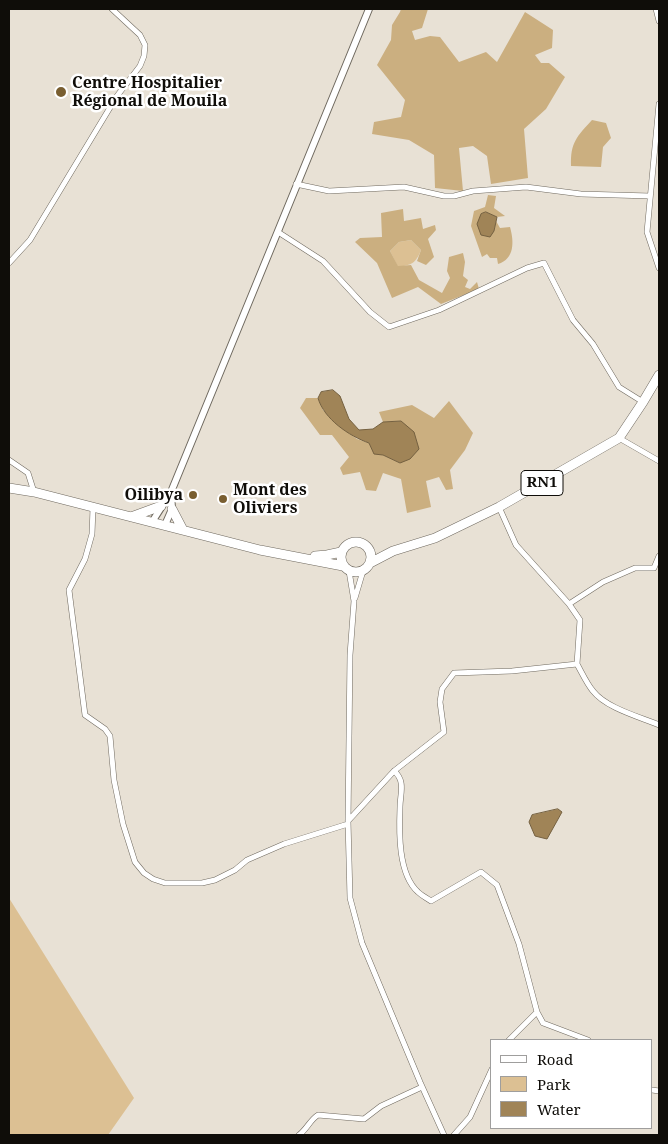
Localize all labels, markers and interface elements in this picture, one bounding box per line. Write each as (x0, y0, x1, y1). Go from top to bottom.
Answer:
place label: Centre Hospitalier Régional de Mouila (72, 73, 227, 111)
marker: Centre Hospitalier Régional de Mouila (54, 85, 68, 99)
road number: RN1 (521, 470, 563, 496)
place label: Mont des Oliviers (233, 480, 307, 518)
place label: Oilibya (125, 485, 183, 505)
marker: Oilibya (187, 489, 199, 501)
marker: Mont des Oliviers (217, 493, 229, 505)
legend (490, 1039, 653, 1129)
text: Road (537, 1049, 573, 1069)
text: Park (537, 1074, 570, 1094)
text: Water (537, 1099, 580, 1119)

